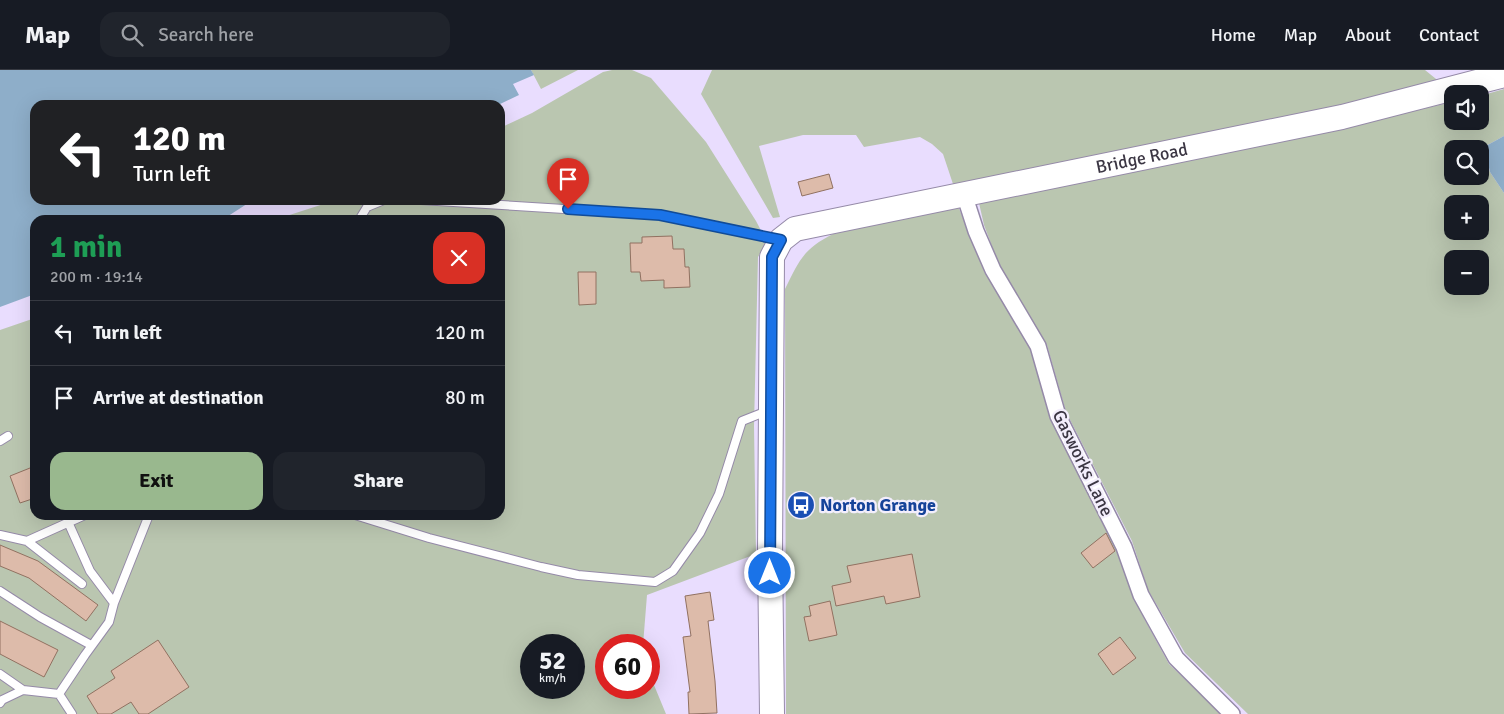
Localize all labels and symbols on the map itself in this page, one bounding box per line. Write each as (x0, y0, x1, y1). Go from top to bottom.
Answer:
street label: Bridge Road (1094, 138, 1190, 178)
pin (547, 158, 589, 209)
street label: Gasworks Lane (1048, 406, 1118, 520)
bus stop icon: Norton Grange (786, 490, 816, 520)
place label: Norton Grange (820, 494, 936, 516)
position arrow (743, 546, 795, 598)
speed limit sign: 60 (595, 634, 660, 699)

